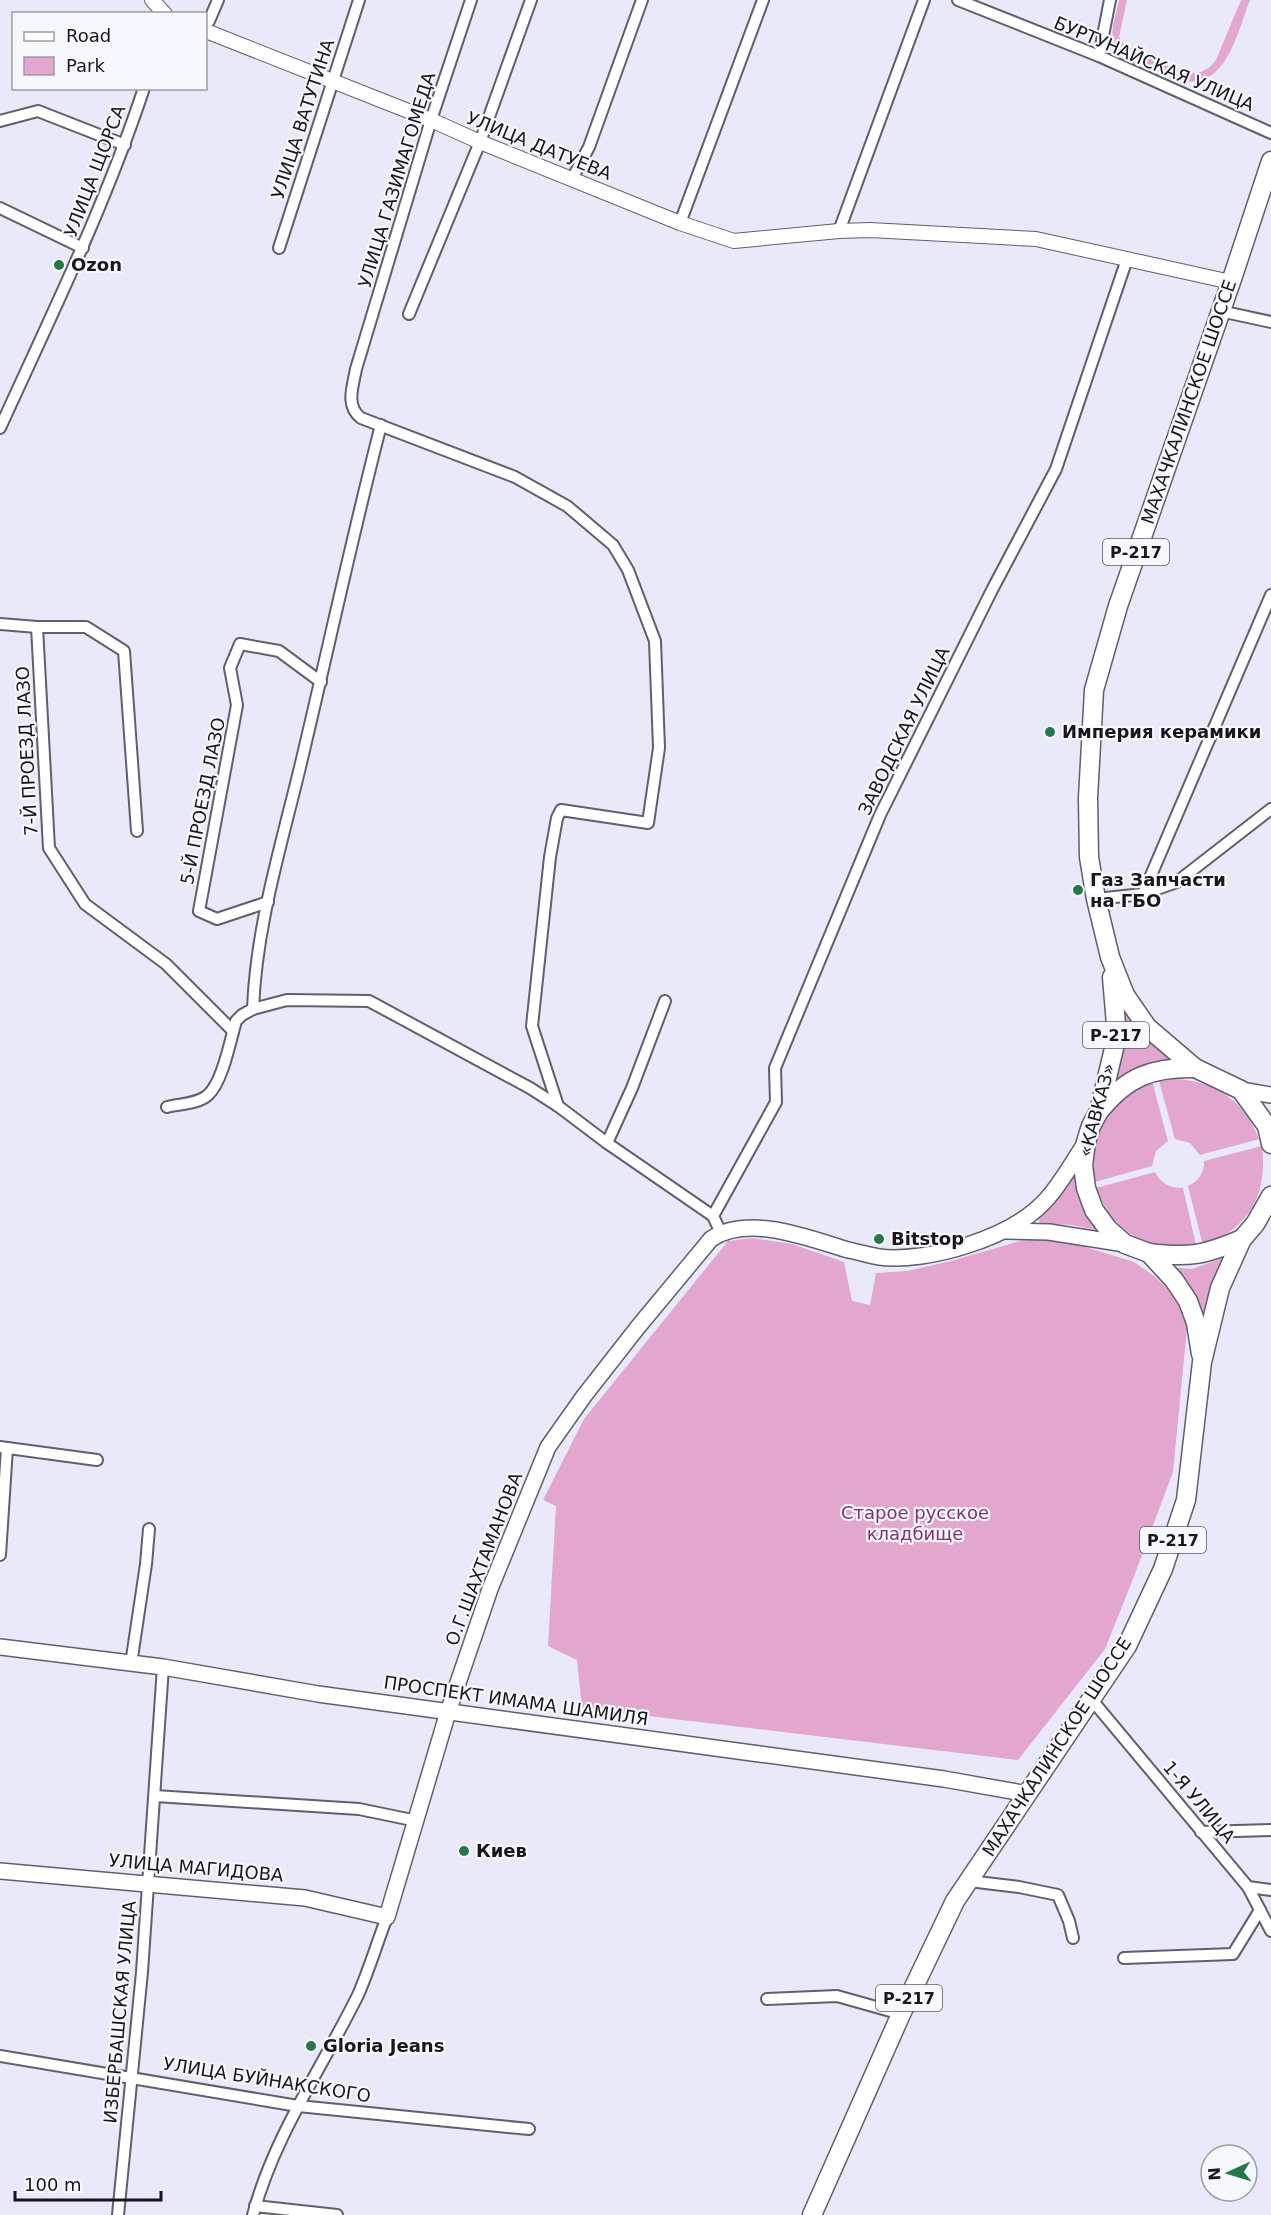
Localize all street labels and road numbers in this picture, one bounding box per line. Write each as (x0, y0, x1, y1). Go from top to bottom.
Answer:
street label: БУРТУНАЙСКАЯ УЛИЦА (1051, 12, 1258, 116)
street label: УЛИЦА ВАТУТИНА (267, 36, 339, 201)
street label: УЛИЦА ГАЗИМАГОМЕДА (354, 69, 440, 290)
street label: УЛИЦА ЩОРСА (60, 101, 130, 240)
street label: УЛИЦА ДАТУЕВА (464, 107, 615, 184)
street label: МАХАЧКАЛИНСКОЕ ШОССЕ (1137, 277, 1240, 527)
road number: Р-217 (1103, 539, 1169, 565)
street label: ЗАВОДСКАЯ УЛИЦА (854, 643, 954, 818)
street label: 7-Й ПРОЕЗД ЛАЗО (12, 666, 41, 836)
street label: 5-Й ПРОЕЗД ЛАЗО (176, 715, 229, 886)
road number: Р-217 (1083, 1022, 1149, 1048)
street label: «КАВКАЗ» (1074, 1061, 1119, 1159)
street label: О.Г.ШАХТАМАНОВА (441, 1469, 527, 1648)
road number: Р-217 (1140, 1527, 1206, 1553)
street label: МАХАЧКАЛИНСКОЕ ШОССЕ (978, 1633, 1135, 1860)
street label: ПРОСПЕКТ ИМАМА ШАМИЛЯ (382, 1672, 650, 1729)
street label: 1-Я УЛИЦА (1159, 1756, 1240, 1847)
street label: УЛИЦА МАГИДОВА (108, 1849, 285, 1886)
street label: ИЗБЕРБАШСКАЯ УЛИЦА (99, 1899, 140, 2124)
road number: Р-217 (876, 1985, 942, 2011)
street label: УЛИЦА БУЙНАКСКОГО (162, 2053, 372, 2106)

